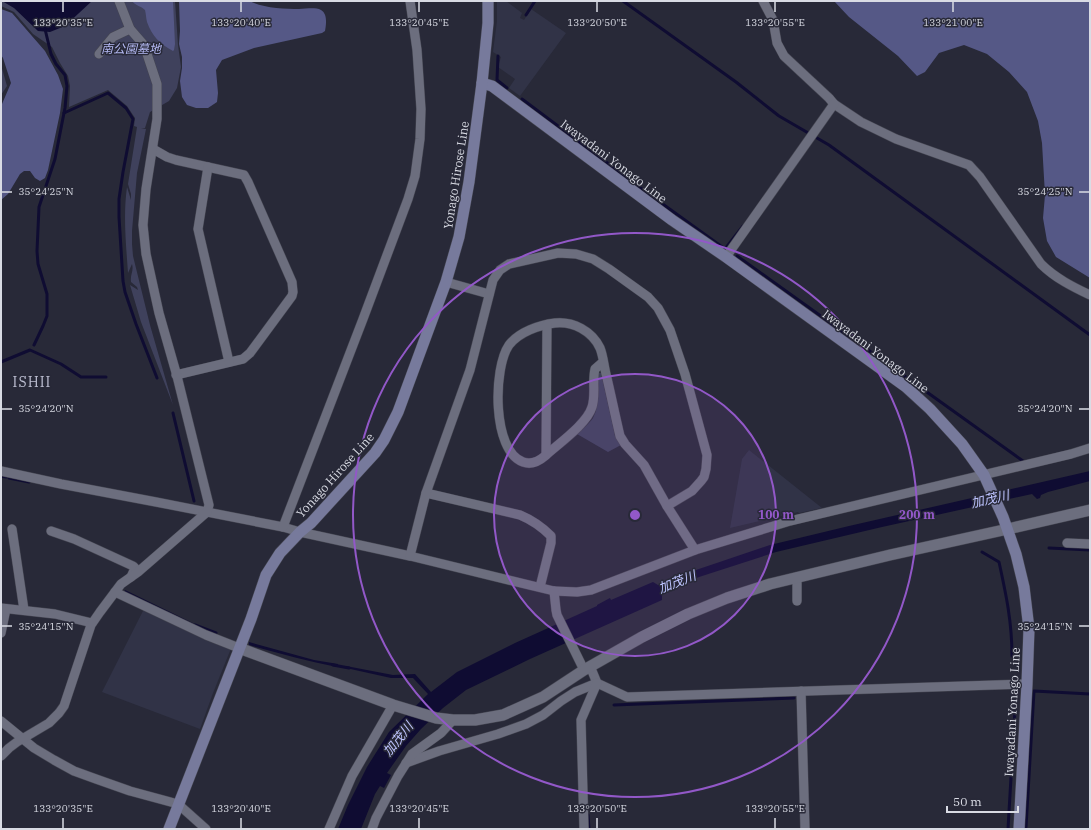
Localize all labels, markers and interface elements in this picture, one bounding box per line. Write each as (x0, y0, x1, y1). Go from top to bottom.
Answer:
text: 133°20'35"E (33, 16, 93, 29)
text: 133°20'40"E (211, 16, 271, 29)
text: 133°20'45"E (389, 16, 449, 29)
text: 133°20'50"E (567, 16, 627, 29)
text: 133°20'55"E (745, 16, 805, 29)
text: 133°21'00"E (923, 16, 983, 29)
park label: 南公園墓地 (101, 41, 163, 56)
street label: Iwayadani Yonago Line (558, 116, 670, 206)
street label: Yonago Hirose Line (440, 120, 472, 230)
text: 35°24'25"N (19, 185, 74, 198)
text: 35°24'25"N (1018, 185, 1073, 198)
street label: Iwayadani Yonago Line (820, 306, 932, 396)
district label: ISHII (13, 373, 51, 391)
text: 35°24'20"N (19, 402, 74, 415)
text: 35°24'20"N (1018, 402, 1073, 415)
street label: Yonago Hirose Line (293, 429, 377, 521)
water label: 加茂川 (969, 486, 1013, 512)
text: 100 m (758, 507, 794, 522)
text: 200 m (899, 507, 935, 522)
centre of rings (628, 508, 642, 522)
water label: 加茂川 (656, 566, 700, 597)
text: 35°24'15"N (19, 620, 74, 633)
text: 35°24'15"N (1018, 620, 1073, 633)
street label: Iwayadani Yonago Line (1001, 647, 1023, 777)
water label: 加茂川 (379, 717, 418, 760)
scale bar (947, 788, 1018, 814)
text: 50 m (953, 794, 982, 809)
text: 133°20'35"E (33, 802, 93, 815)
text: 133°20'40"E (211, 802, 271, 815)
text: 133°20'45"E (389, 802, 449, 815)
text: 133°20'50"E (567, 802, 627, 815)
text: 133°20'55"E (745, 802, 805, 815)

